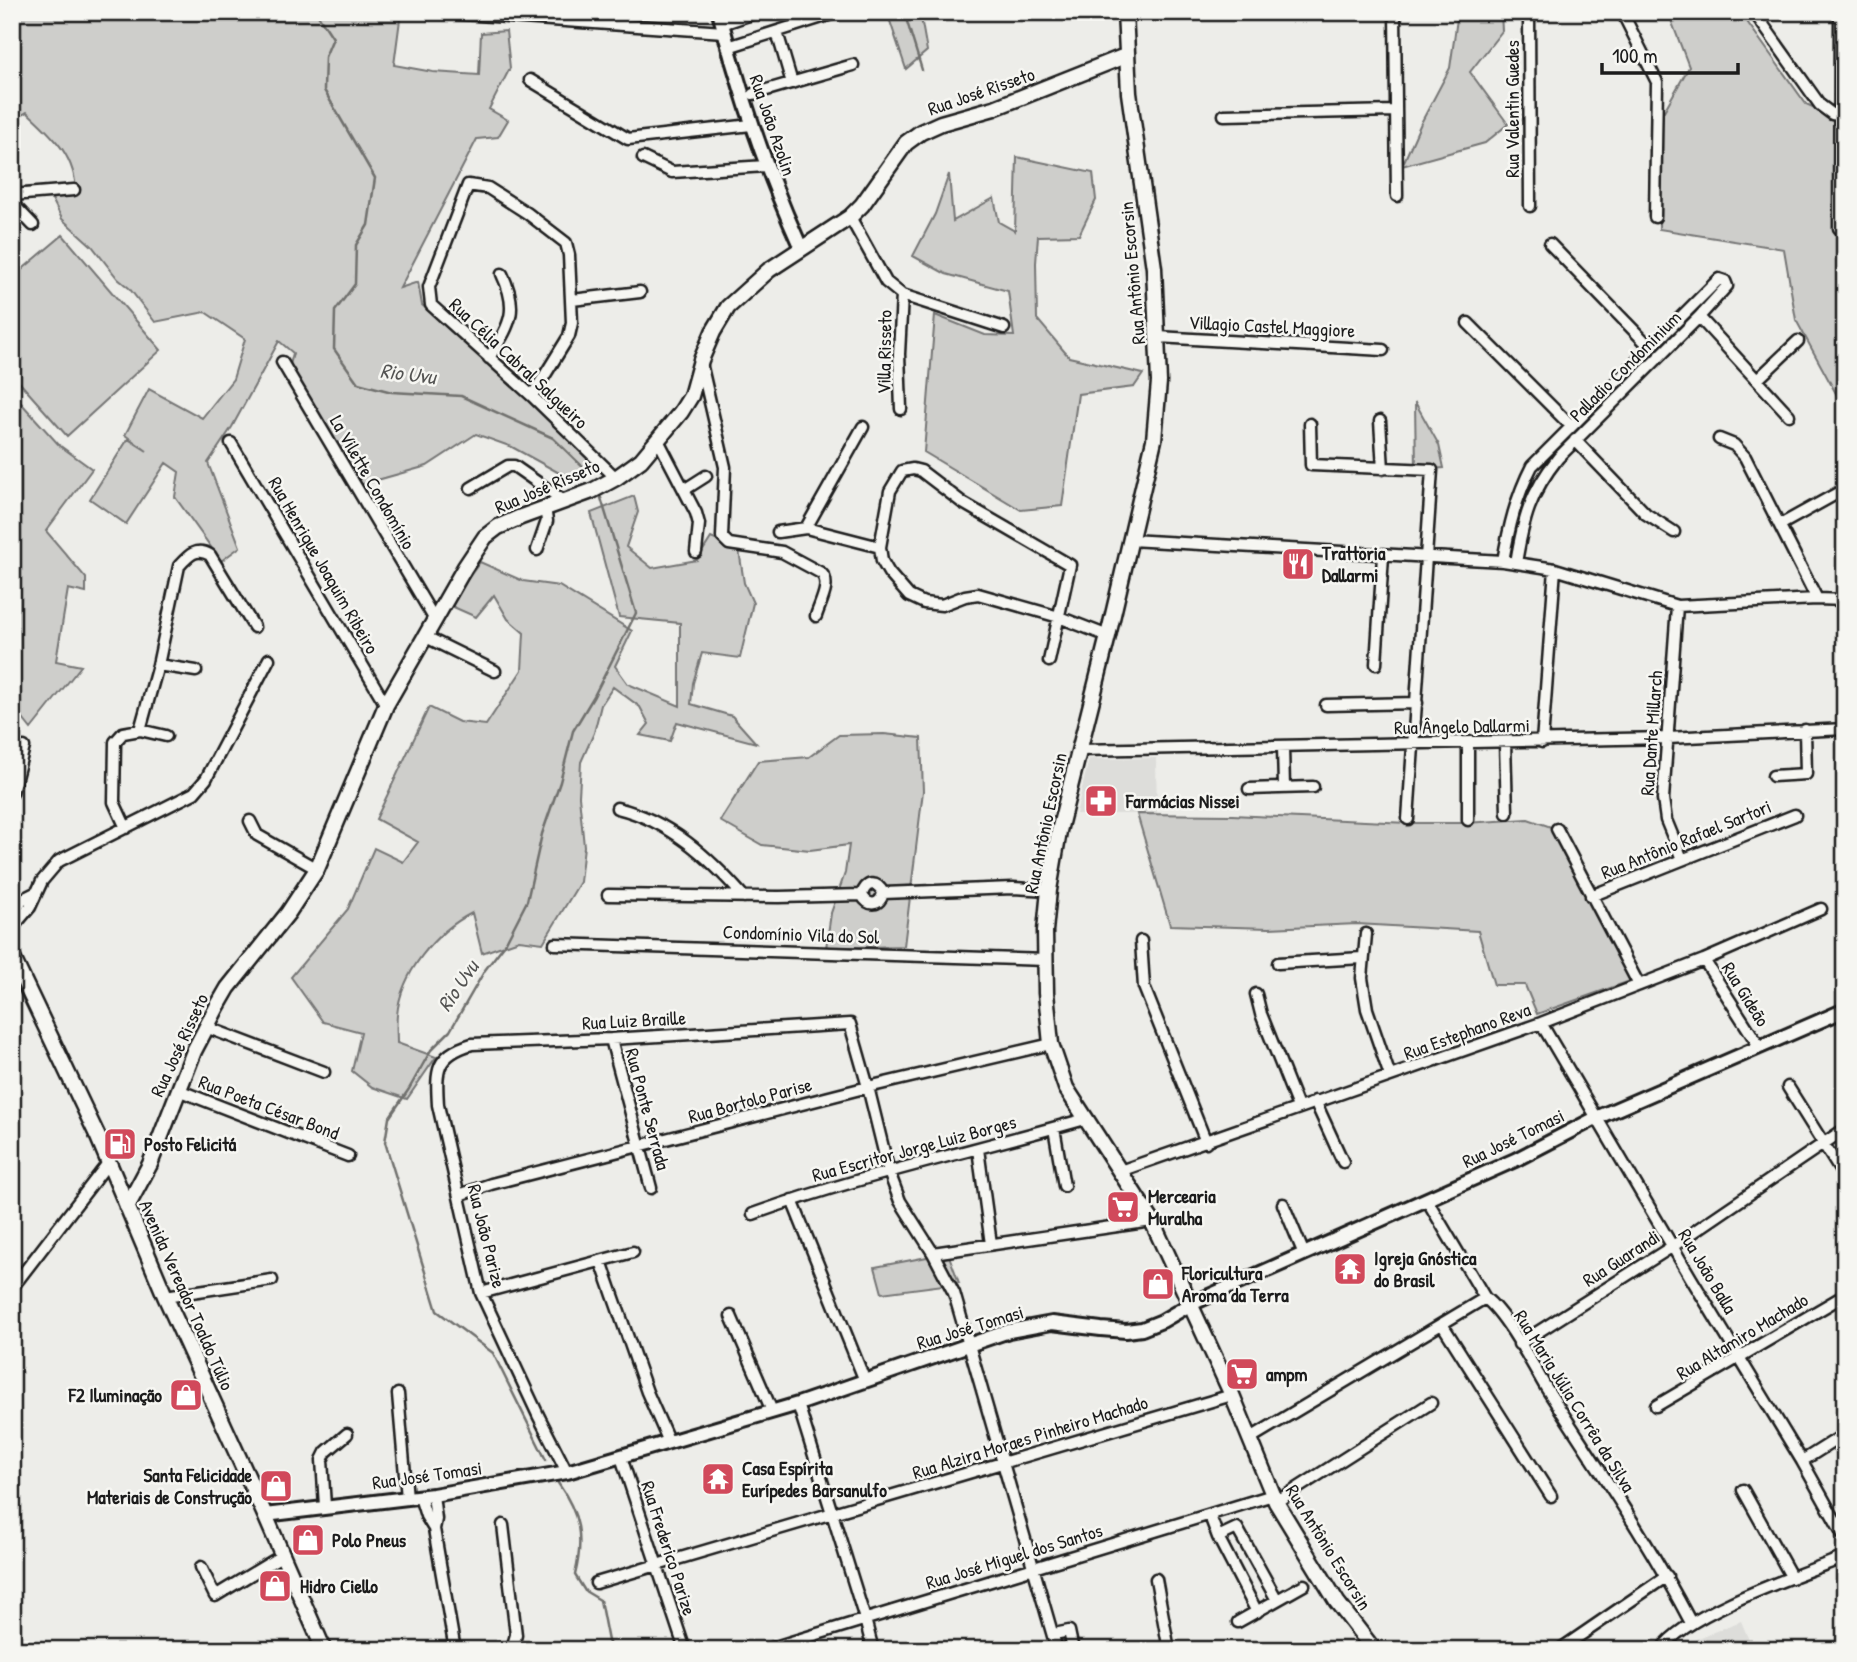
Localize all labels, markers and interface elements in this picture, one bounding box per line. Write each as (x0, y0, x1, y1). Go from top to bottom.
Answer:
scale bar (1602, 32, 1738, 76)
street label: Rua Valentin Guedes (1499, 40, 1525, 178)
text: 100 m (1612, 41, 1658, 70)
street label: Rua José Risseto (924, 60, 1038, 121)
street label: Rua João Azolin (744, 71, 802, 179)
street label: Rua Antônio Escorsin (1113, 201, 1151, 345)
street label: Rua Célia Cabral Salgueiro (444, 292, 594, 434)
street label: Palladio Condominium (1563, 304, 1687, 428)
street label: Villa Risseto (870, 309, 898, 394)
street label: Villagio Castel Maggiore (1188, 309, 1356, 343)
water label: Rio Uvu (379, 356, 439, 391)
street label: La Vilette Condomínio (324, 410, 422, 554)
street label: Rua José Risseto (491, 452, 604, 520)
street label: Rua Henrique Joaquim Ribeiro (263, 472, 386, 659)
place label: Trattoria Dallarmi (1321, 540, 1386, 588)
restaurant icon: Trattoria Dallarmi (1279, 545, 1317, 583)
street label: Rua Dante Millarch (1634, 670, 1668, 796)
street label: Rua Ângelo Dallarmi (1394, 712, 1530, 740)
street label: Rua Antônio Escorsin (1017, 750, 1073, 896)
pharmacy icon: Farmácias Nissei (1082, 782, 1120, 820)
place label: Farmácias Nissei (1125, 788, 1240, 814)
street label: Rua Antônio Rafael Sartori (1597, 793, 1775, 885)
street label: Condomínio Vila do Sol (722, 918, 881, 950)
water label: Rio Uvu (430, 953, 486, 1017)
street label: Rua Gideão (1716, 957, 1776, 1031)
street label: Rua José Risseto (144, 989, 214, 1101)
street label: Rua Estephano Reva (1400, 996, 1535, 1066)
street label: Rua Luiz Braille (581, 1004, 687, 1036)
street label: Rua Ponte Serrada (619, 1045, 677, 1173)
street label: Rua Poeta César Bond (195, 1068, 344, 1146)
street label: Rua Bortolo Parise (685, 1071, 815, 1129)
street label: Rua José Tomasi (1458, 1102, 1568, 1174)
street label: Rua Escritor Jorge Luiz Borges (809, 1108, 1019, 1188)
fuel station icon: Posto Felicitá (101, 1125, 139, 1163)
place label: Posto Felicitá (144, 1131, 237, 1157)
street label: Rua João Parize (462, 1181, 513, 1291)
place label: Mercearia Muralha (1148, 1183, 1216, 1231)
supermarket icon: Mercearia Muralha (1104, 1188, 1142, 1226)
street label: Avenida Vereador Toaldo Túlio (133, 1196, 241, 1395)
street label: Rua Guarandi (1577, 1223, 1665, 1293)
street label: Rua João Balla (1672, 1224, 1744, 1319)
place label: Igreja Gnóstica do Brasil (1374, 1245, 1477, 1293)
temple icon: Igreja Gnóstica do Brasil (1331, 1250, 1369, 1288)
place label: Floricultura Aroma da Terra (1181, 1260, 1289, 1308)
shop icon: Floricultura Aroma da Terra (1139, 1265, 1177, 1303)
street label: Rua Altamiro Machado (1671, 1286, 1813, 1386)
street label: Rua José Tomasi (913, 1298, 1027, 1356)
street label: Rua Maria Júlia Corrêa da Silva (1508, 1305, 1642, 1498)
supermarket icon: ampm (1223, 1355, 1261, 1393)
place label: ampm (1266, 1361, 1308, 1388)
shop icon: F2 Iluminação (167, 1376, 205, 1414)
place label: F2 Iluminação (68, 1382, 162, 1408)
street label: Rua Alzira Moraes Pinheiro Machado (909, 1389, 1151, 1485)
street label: Rua José Tomasi (370, 1454, 484, 1496)
place label: Casa Espírita Eurípedes Barsanulfo (742, 1455, 887, 1504)
temple icon: Casa Espírita Eurípedes Barsanulfo (699, 1460, 737, 1498)
place label: Santa Felicidade Materiais de Construção (87, 1462, 252, 1510)
shop icon: Santa Felicidade Materiais de Construção (257, 1467, 295, 1505)
street label: Rua Frederico Parize (635, 1477, 703, 1619)
street label: Rua Antônio Escorsin (1280, 1479, 1378, 1615)
street label: Rua José Miguel dos Santos (922, 1517, 1106, 1595)
shop icon: Polo Pneus (289, 1521, 327, 1559)
place label: Polo Pneus (332, 1527, 407, 1553)
shop icon: Hidro Ciello (256, 1567, 294, 1605)
place label: Hidro Ciello (300, 1573, 378, 1599)

